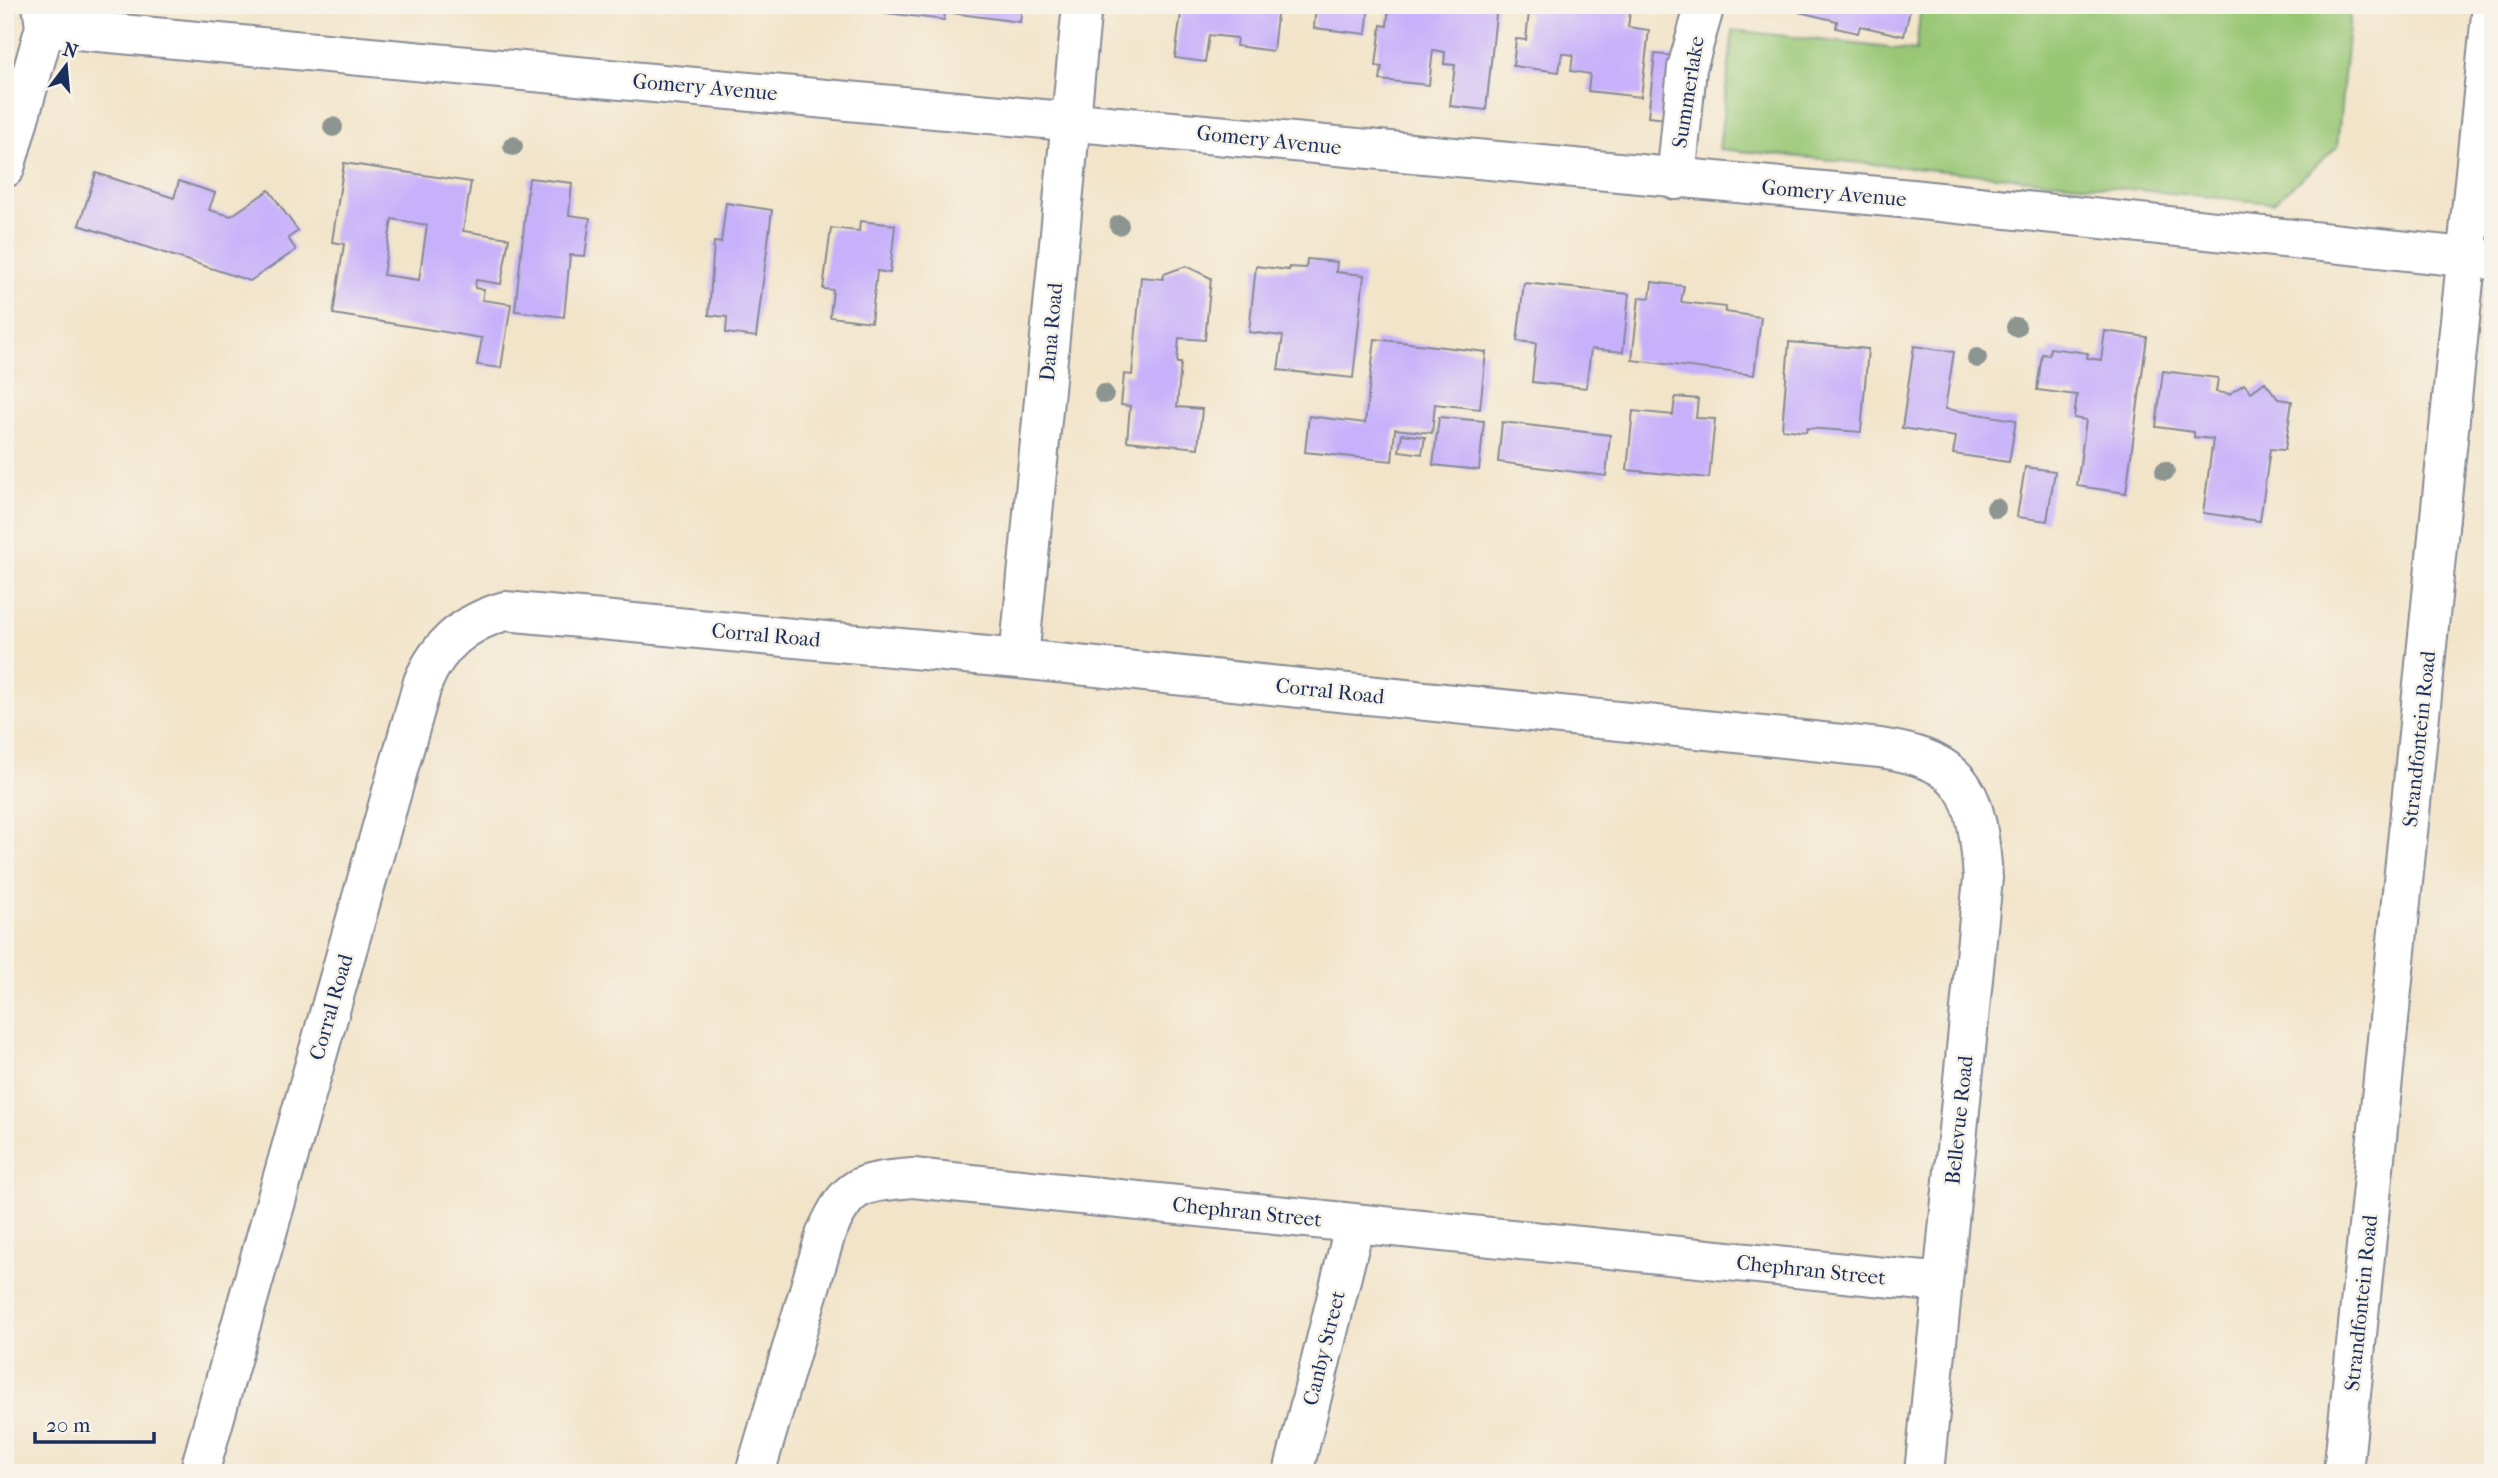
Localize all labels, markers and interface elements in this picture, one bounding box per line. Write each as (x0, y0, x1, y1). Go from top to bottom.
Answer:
north arrow (32, 32, 102, 102)
street label: Summerlake (1667, 34, 1709, 150)
text: N (60, 38, 81, 63)
street label: Gomery Avenue (631, 69, 779, 105)
street label: Gomery Avenue (1195, 120, 1343, 160)
street label: Gomery Avenue (1760, 175, 1908, 211)
street label: Dana Road (1035, 281, 1067, 382)
street label: Corral Road (711, 618, 822, 652)
street label: Strandfontein Road (2398, 649, 2440, 828)
street label: Corral Road (1274, 673, 1386, 709)
street label: Corral Road (304, 951, 358, 1063)
street label: Bellevue Road (1940, 1054, 1978, 1186)
street label: Chephran Street (1171, 1192, 1323, 1232)
street label: Strandfontein Road (2340, 1213, 2382, 1392)
street label: Chephran Street (1735, 1250, 1887, 1290)
street label: Canby Street (1298, 1288, 1350, 1408)
scale bar (35, 1401, 154, 1445)
text: 20 m (46, 1413, 91, 1437)

